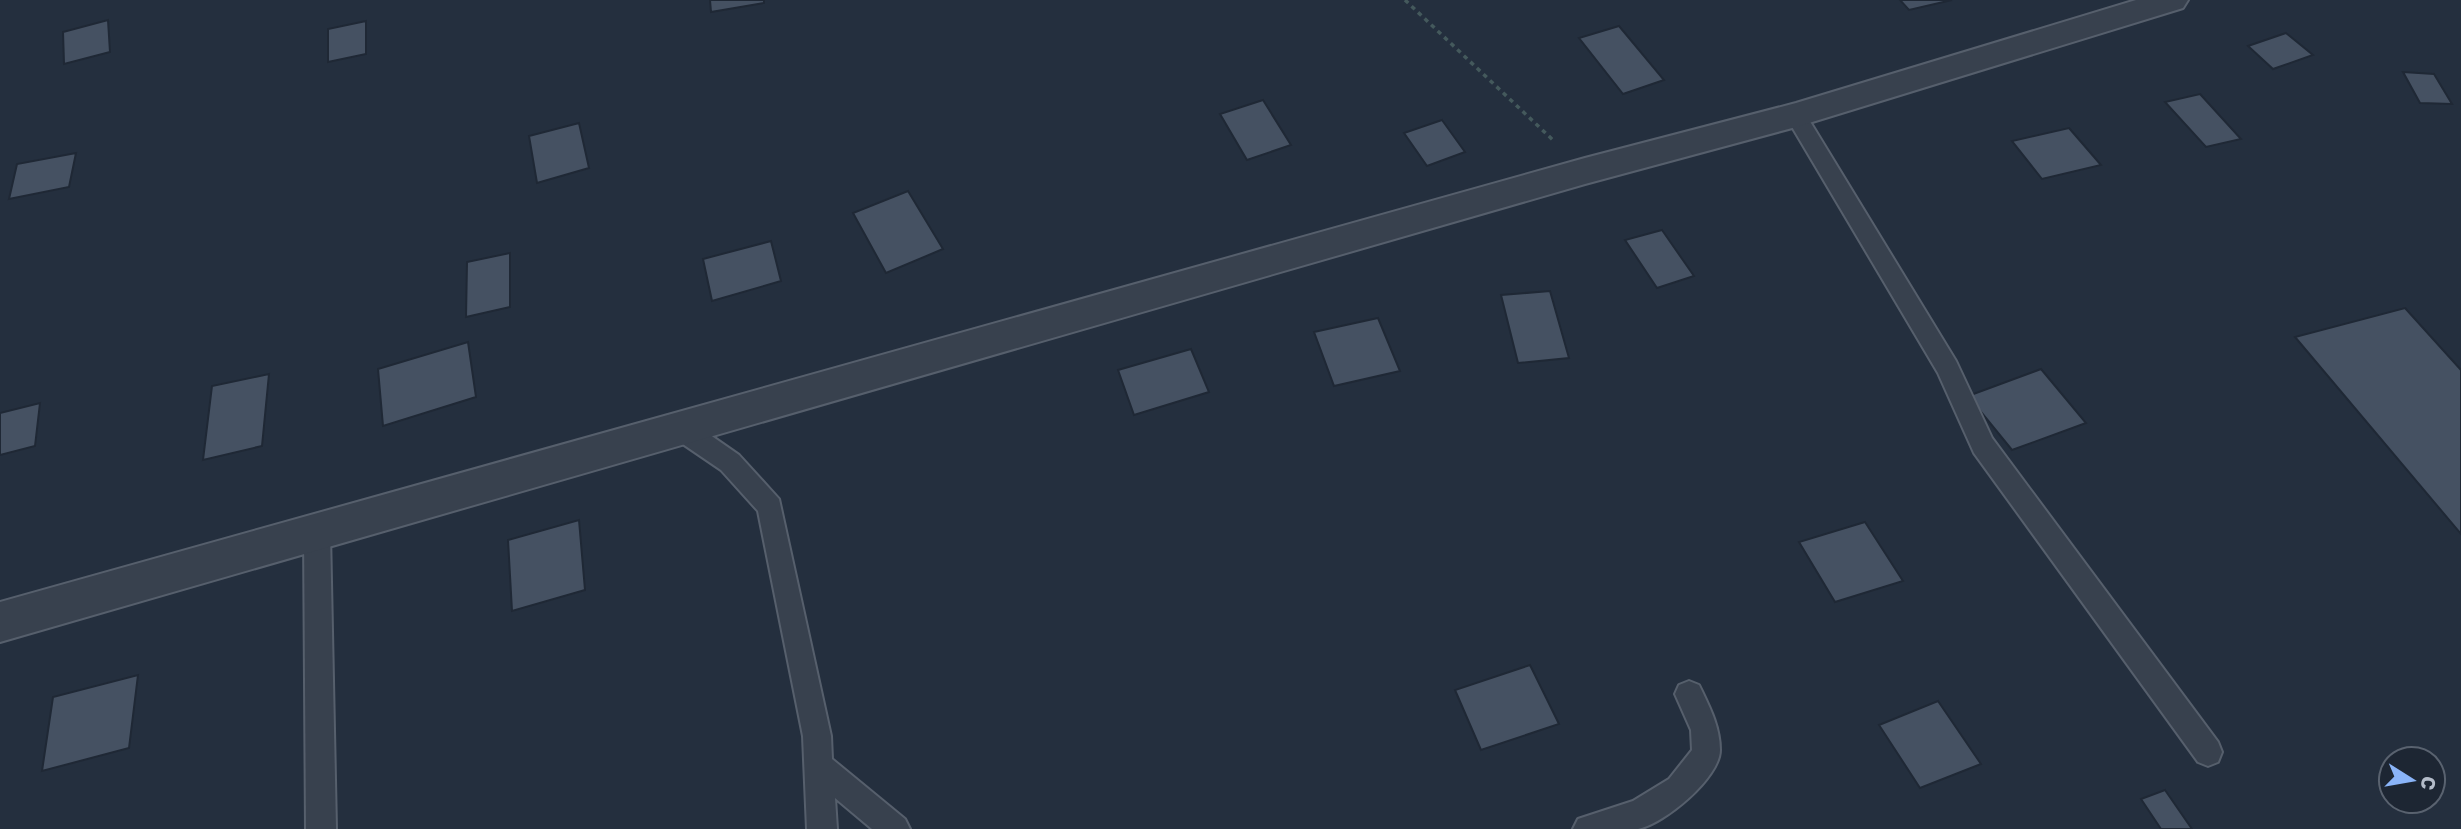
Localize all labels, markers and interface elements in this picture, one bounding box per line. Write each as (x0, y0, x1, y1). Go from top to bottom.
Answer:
north arrow (2377, 745, 2447, 815)
text: С (2417, 775, 2442, 792)

